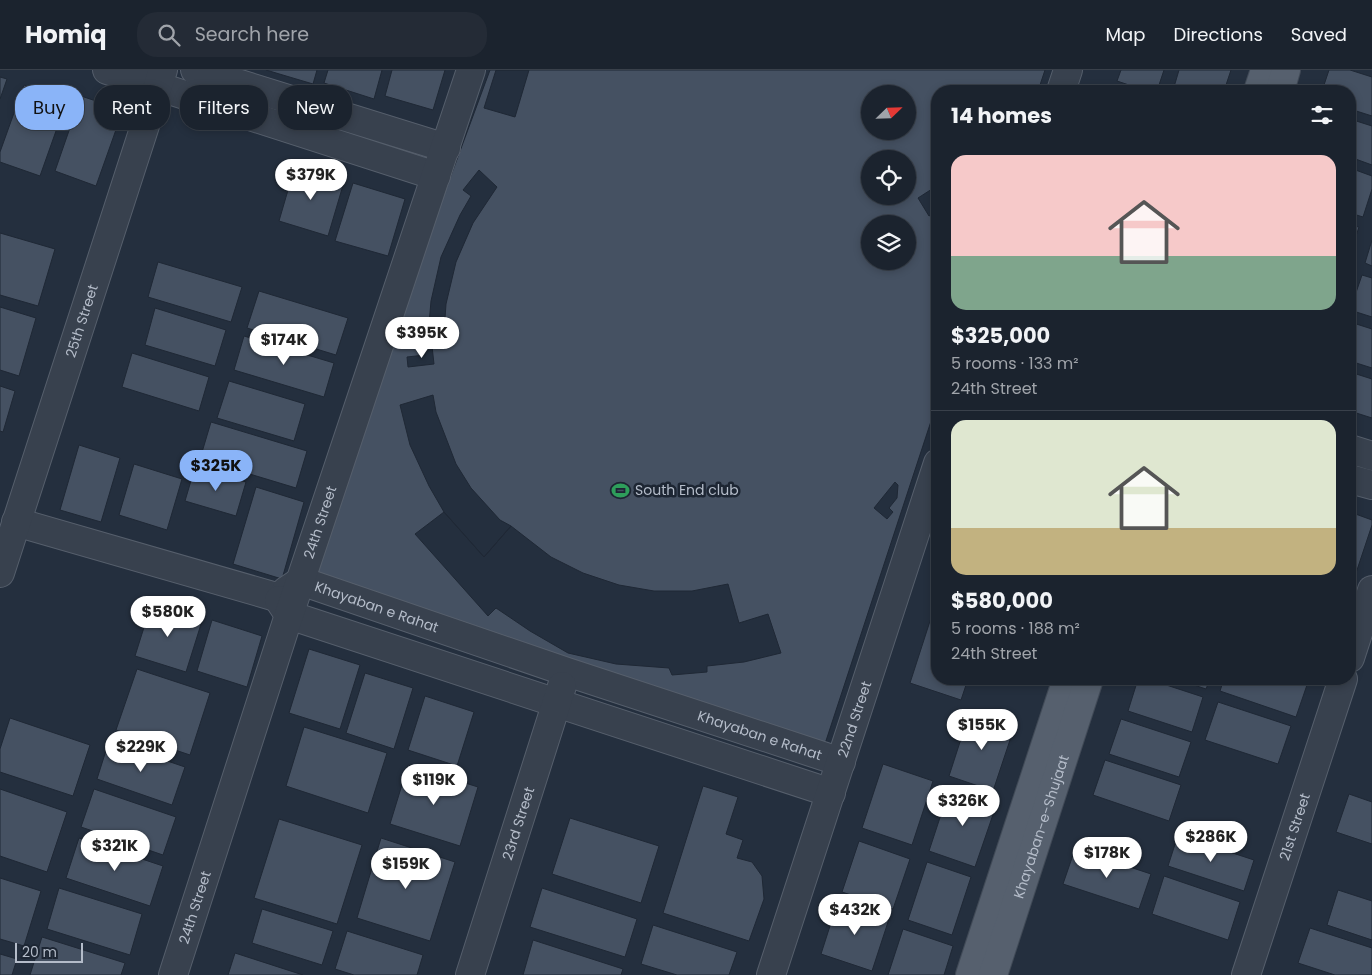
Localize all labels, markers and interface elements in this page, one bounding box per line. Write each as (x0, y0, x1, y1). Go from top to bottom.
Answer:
search box (137, 12, 487, 57)
text: Homiq (25, 18, 107, 51)
icon: search (155, 21, 183, 49)
text: Search here (195, 21, 309, 48)
text: Map (1106, 22, 1145, 47)
text: Directions (1173, 22, 1263, 47)
text: Saved (1291, 22, 1347, 47)
chip: Buy (15, 85, 84, 130)
chip: Rent (94, 85, 170, 130)
chip: Filters (180, 85, 268, 130)
chip: New (278, 85, 352, 130)
north arrow (861, 85, 916, 140)
map controls (861, 85, 916, 270)
text: 14 homes (951, 101, 1052, 130)
icon: filters (1308, 101, 1336, 129)
button: locate (861, 150, 916, 205)
pin: $379K (276, 158, 346, 201)
text: $379K (286, 163, 336, 186)
icon: home (1099, 187, 1189, 277)
button: layers (861, 215, 916, 270)
street label: 25th Street (61, 282, 103, 360)
pin: $395K (387, 316, 457, 359)
text: $395K (396, 321, 448, 344)
text: $325,000 (951, 321, 1050, 350)
pin: $174K (249, 324, 319, 366)
text: $174K (260, 328, 308, 351)
text: 5 rooms · 133 m² (951, 352, 1079, 375)
text: 24th Street (951, 377, 1037, 400)
pin: $325K (181, 450, 251, 492)
icon: home (1099, 453, 1189, 543)
text: $325K (191, 454, 241, 477)
sports icon: South End club (611, 480, 631, 500)
place label: South End club (635, 480, 739, 500)
street label: 24th Street (298, 483, 341, 561)
street label: Khayaban e Rahat (312, 576, 441, 637)
text: $580,000 (951, 586, 1053, 615)
pin: $580K (133, 596, 203, 638)
text: $580K (142, 600, 194, 623)
text: 5 rooms · 188 m² (951, 617, 1080, 640)
text: 24th Street (951, 642, 1037, 665)
street label: 22nd Street (833, 678, 876, 760)
street label: Khayaban e Rahat (695, 706, 824, 765)
pin: $155K (947, 708, 1017, 751)
text: $155K (958, 713, 1006, 736)
pin: $229K (106, 730, 176, 773)
text: $229K (116, 735, 166, 758)
street label: Khayaban-e-Shujaat (1008, 752, 1074, 901)
pin: $119K (399, 764, 469, 806)
text: $119K (412, 768, 456, 791)
street label: 23rd Street (497, 784, 539, 863)
pin: $326K (928, 784, 998, 827)
text: $326K (938, 789, 988, 812)
street label: 21st Street (1274, 790, 1315, 863)
pin: $286K (1176, 820, 1246, 863)
text: $286K (1185, 825, 1237, 848)
pin: $321K (80, 830, 150, 872)
text: $321K (92, 834, 138, 857)
pin: $178K (1072, 836, 1142, 879)
text: $178K (1084, 841, 1130, 864)
pin: $159K (371, 848, 441, 890)
text: $159K (382, 852, 430, 875)
street label: 24th Street (174, 868, 216, 947)
pin: $432K (820, 894, 890, 936)
text: $432K (829, 898, 881, 921)
scale bar (15, 940, 82, 963)
text: 20 m (22, 942, 57, 962)

